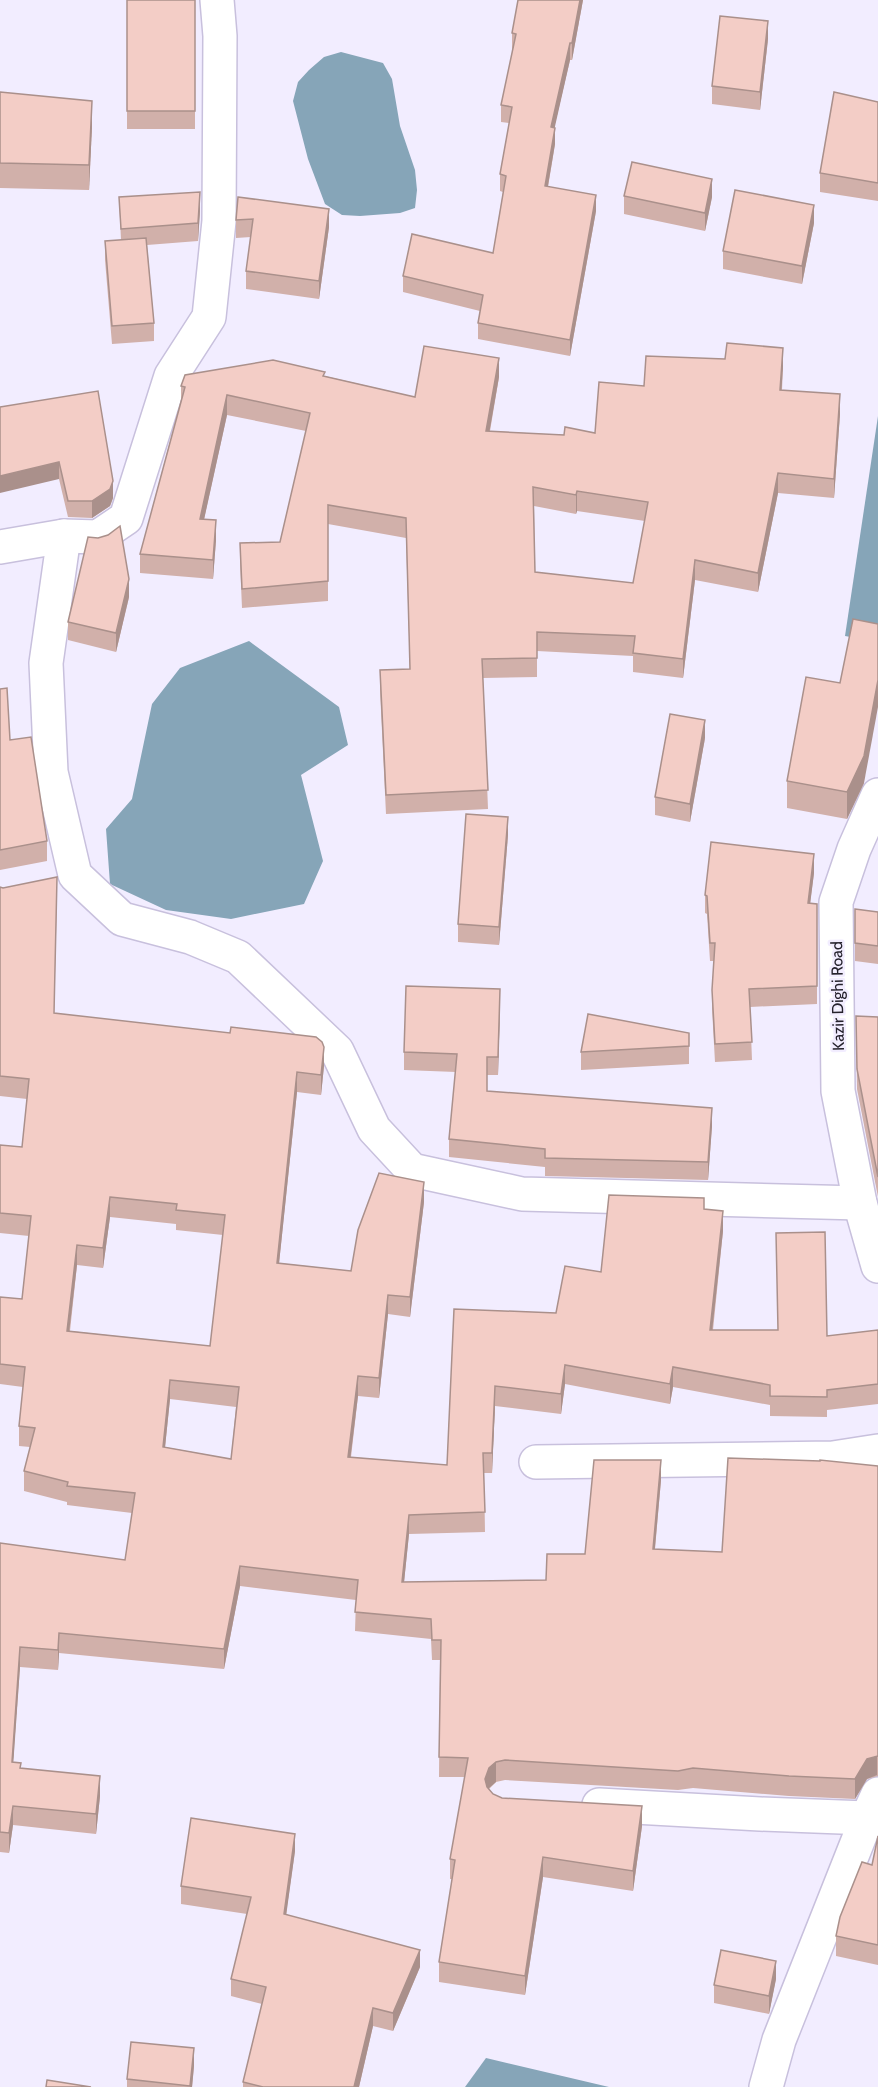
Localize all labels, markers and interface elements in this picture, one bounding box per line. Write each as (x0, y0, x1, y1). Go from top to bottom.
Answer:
street label: Kazir Dighi Road (827, 941, 848, 1051)

